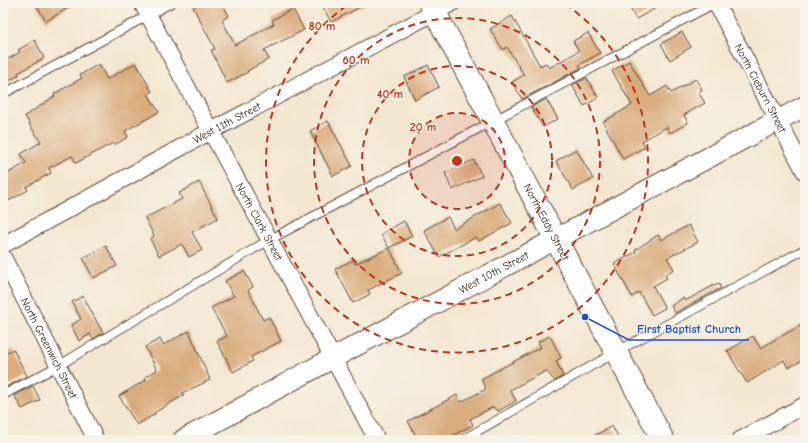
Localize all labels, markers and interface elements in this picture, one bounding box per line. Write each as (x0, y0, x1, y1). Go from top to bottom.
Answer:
text: 80 m (309, 19, 335, 33)
street label: North Cleburn Street (732, 42, 789, 135)
text: 60 m (343, 53, 369, 67)
text: 40 m (377, 87, 403, 101)
street label: West 11th Street (191, 99, 264, 147)
text: 20 m (410, 120, 436, 134)
centre of rings (450, 154, 464, 168)
street label: North Clark Street (233, 181, 286, 263)
street label: North Eddy Street (521, 182, 572, 263)
street label: West 10th Street (457, 248, 532, 297)
street label: North Greenwich Street (18, 296, 80, 401)
callout: First Baptist Church (629, 316, 749, 340)
text: First Baptist Church (637, 322, 741, 336)

